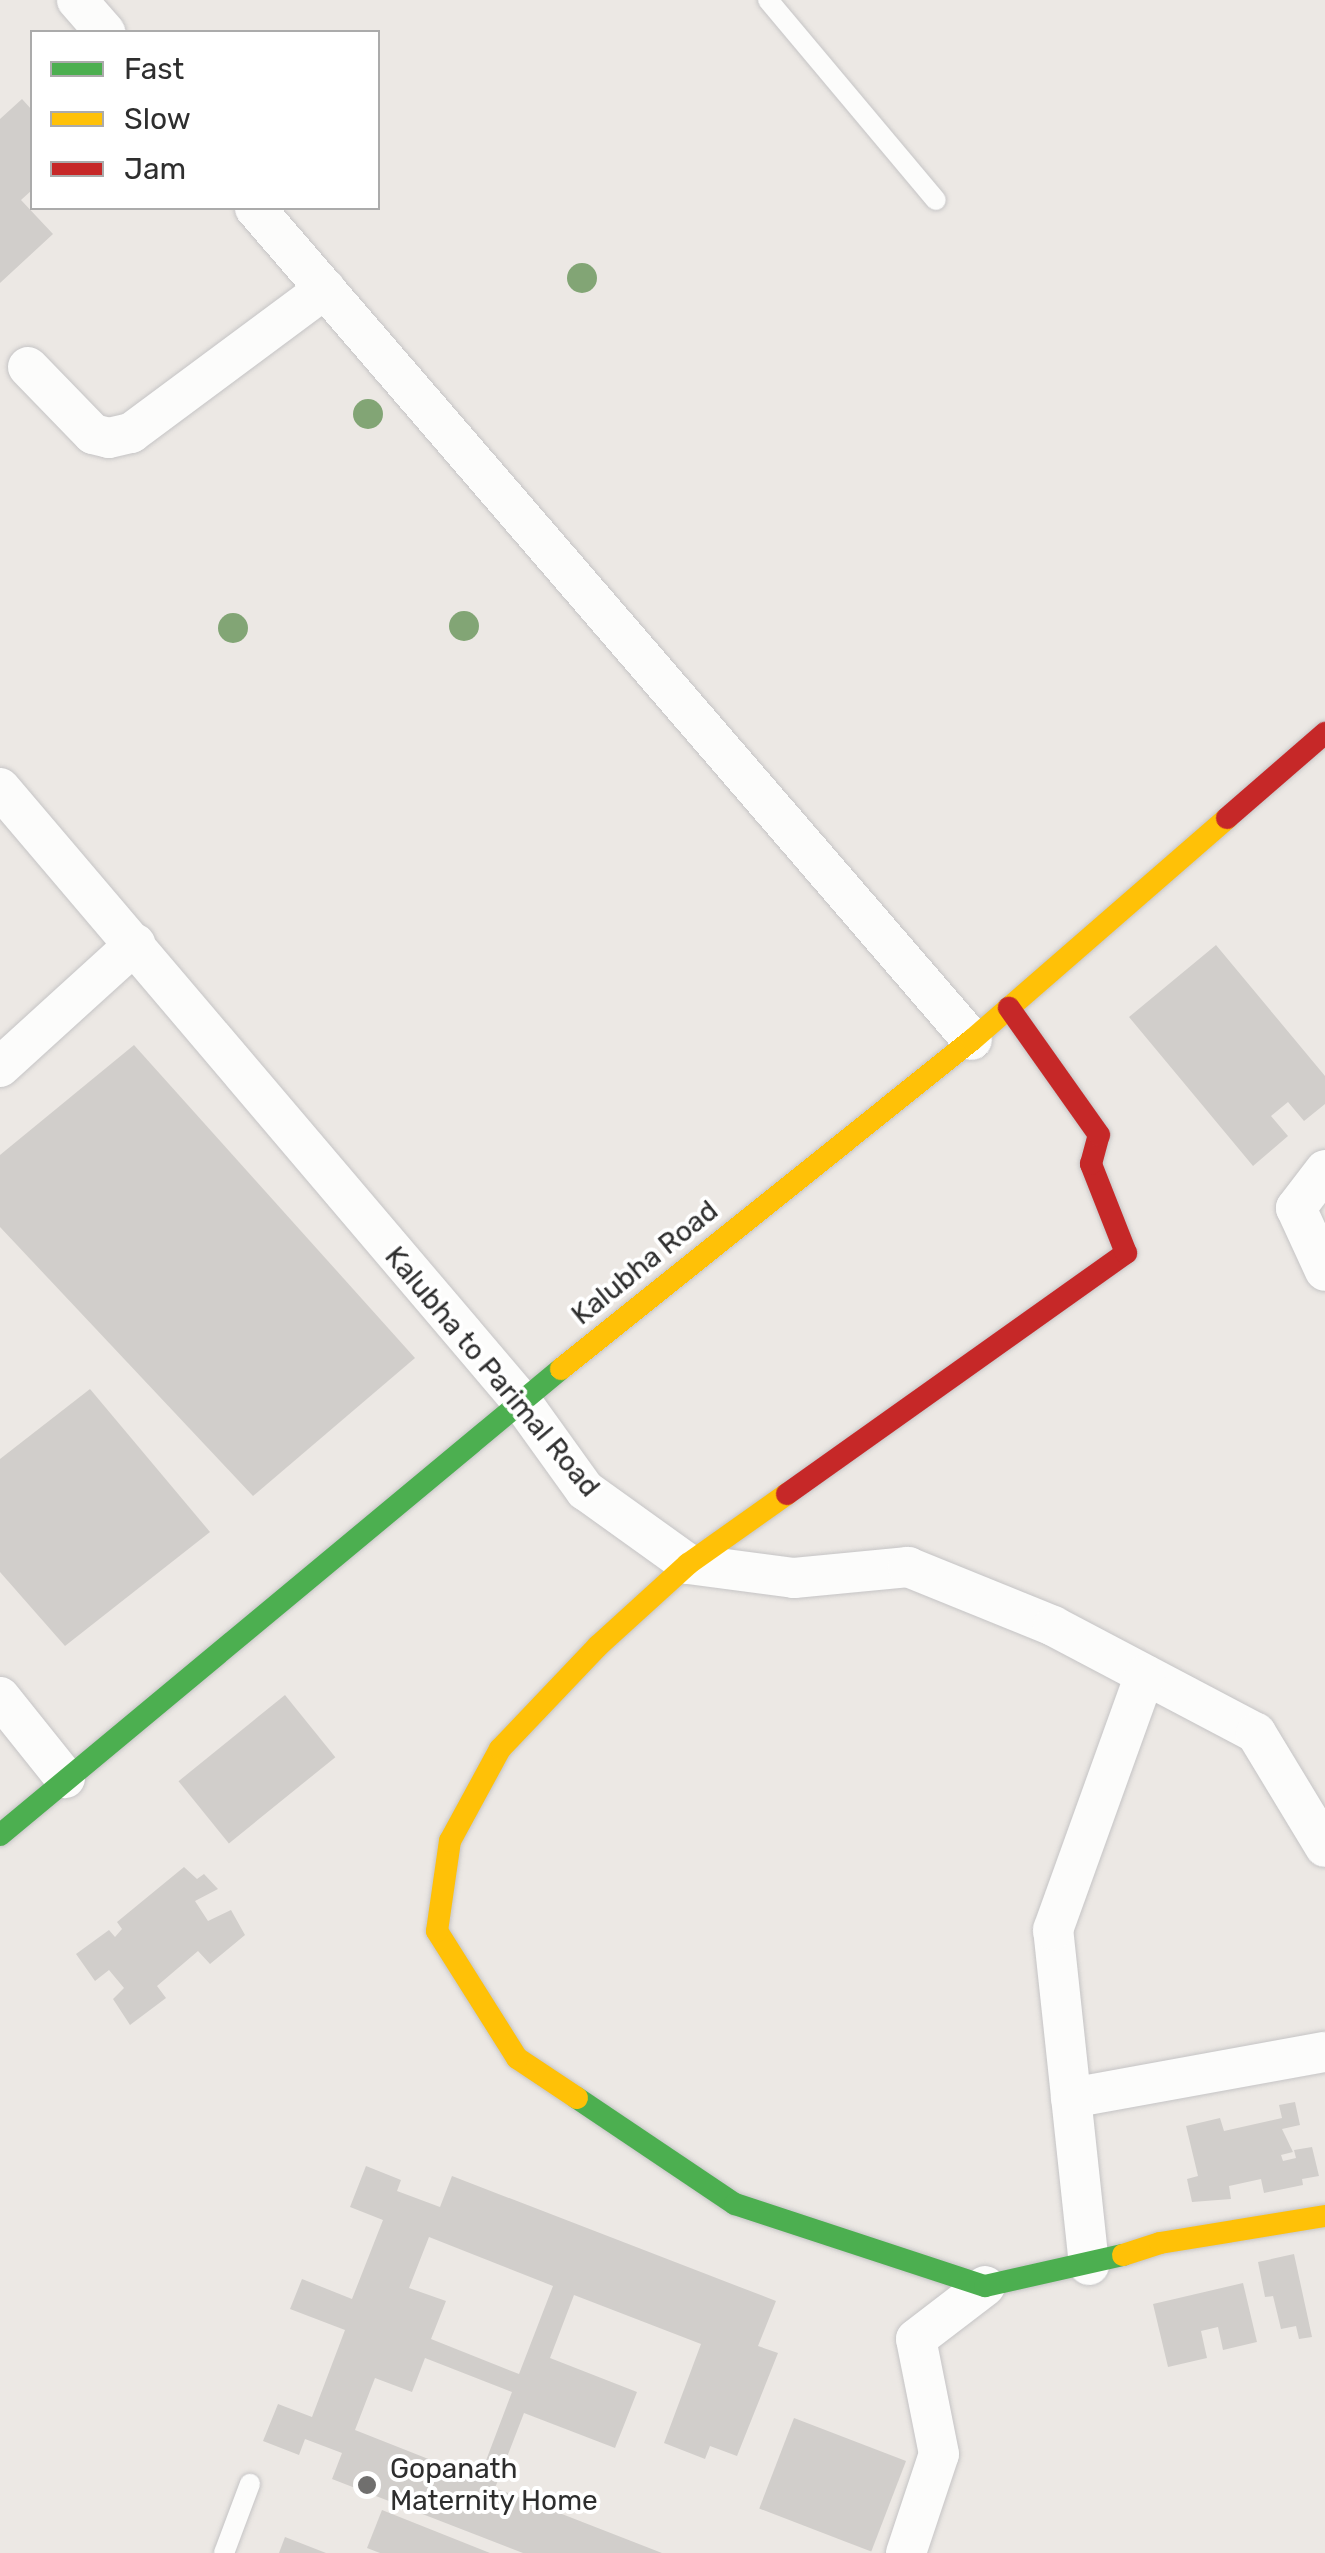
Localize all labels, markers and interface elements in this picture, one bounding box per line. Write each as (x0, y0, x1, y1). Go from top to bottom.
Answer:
legend (30, 30, 380, 210)
text: Fast (124, 51, 184, 87)
text: Slow (124, 101, 191, 137)
text: Jam (124, 151, 186, 187)
street label: Kalubha Road (565, 1194, 725, 1332)
street label: Kalubha to Parimal Road (377, 1240, 607, 1504)
place label: Gopanath Maternity Home (390, 2452, 598, 2518)
marker: Gopanath Maternity Home (354, 2472, 380, 2498)

